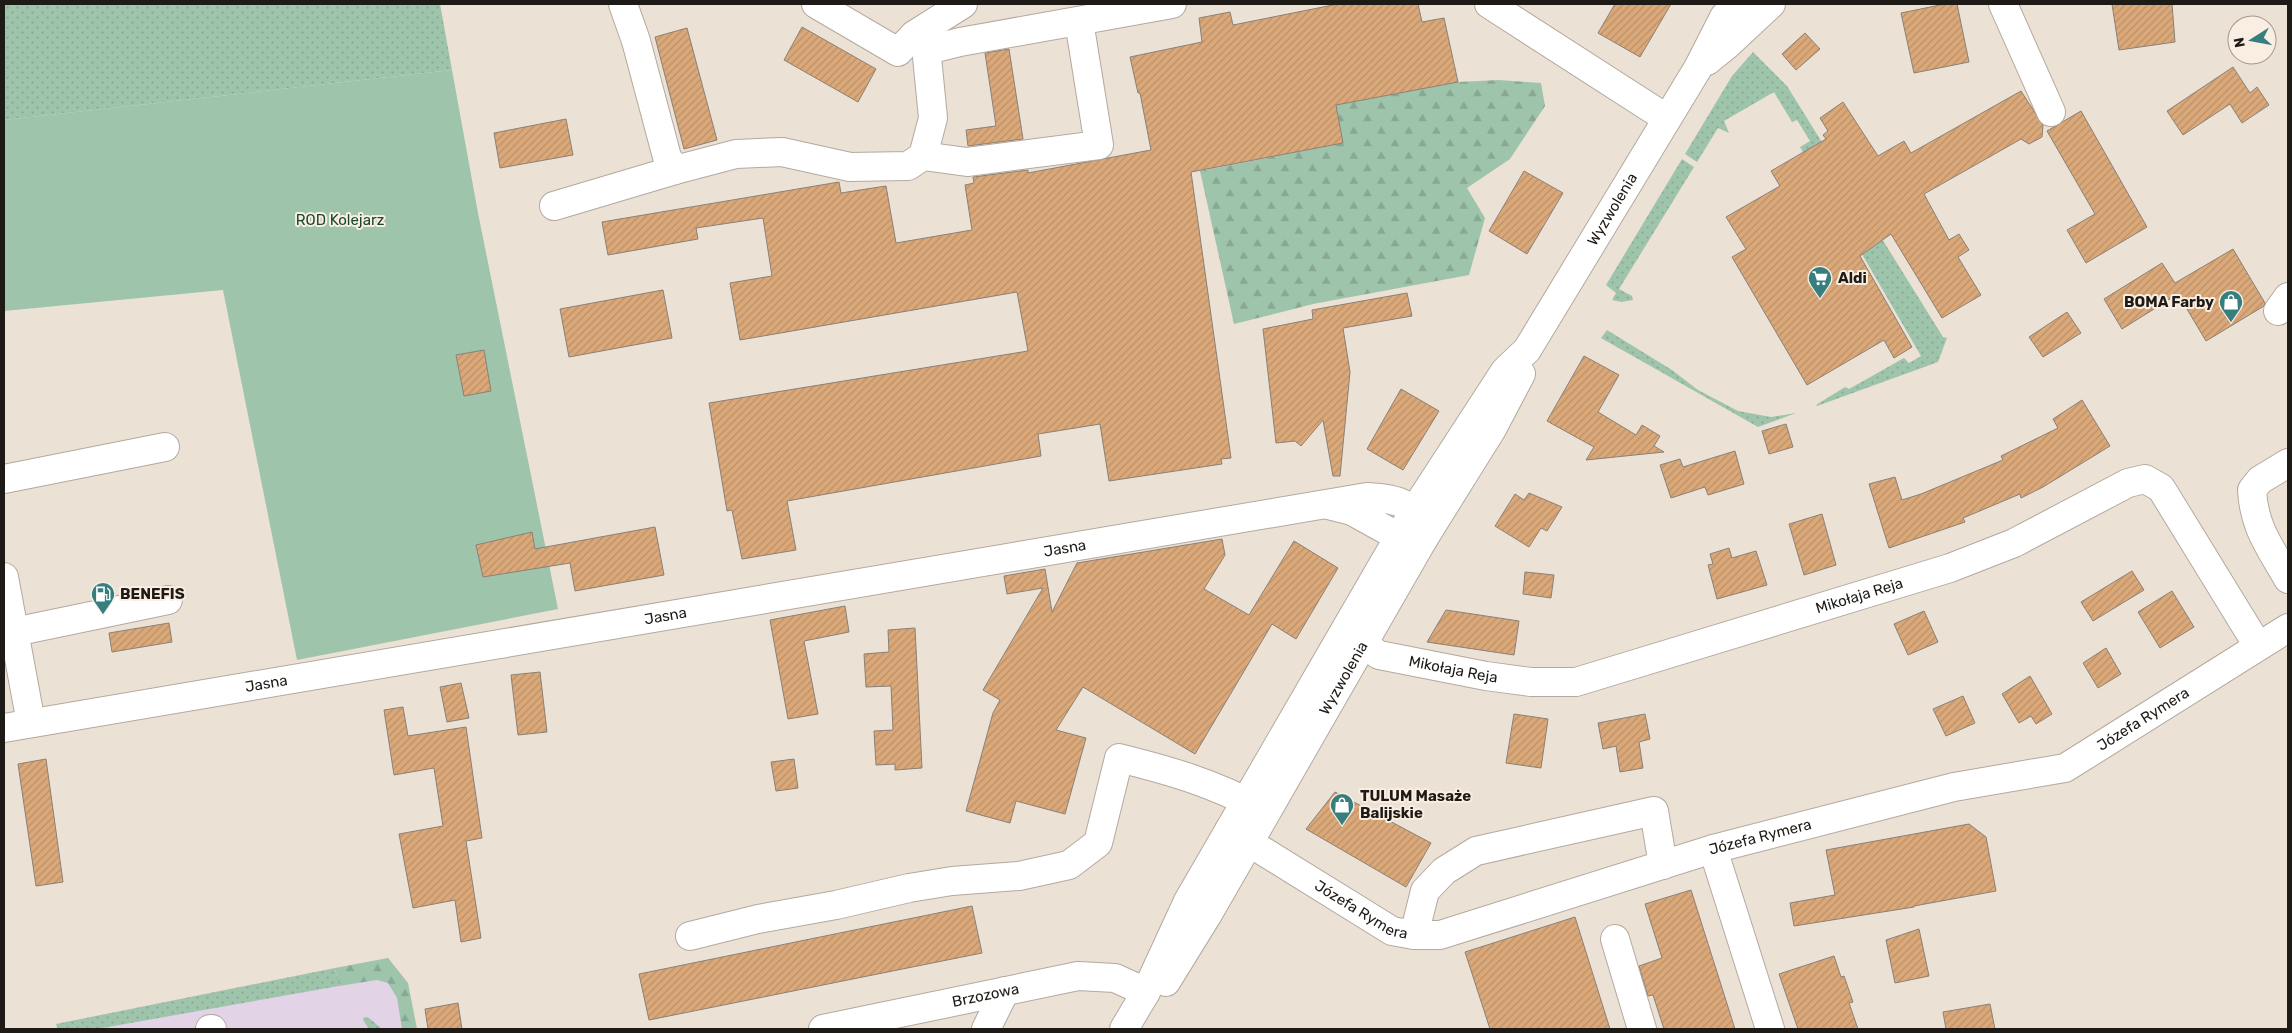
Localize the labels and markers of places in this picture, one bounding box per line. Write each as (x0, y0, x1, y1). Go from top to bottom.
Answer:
supermarket icon: Aldi (1807, 265, 1833, 299)
place label: Aldi (1838, 269, 1867, 287)
shop icon: BOMA Farby (2218, 289, 2244, 323)
place label: BOMA Farby (2124, 293, 2214, 311)
fuel station icon: BENEFIS (90, 581, 116, 615)
place label: BENEFIS (120, 585, 185, 603)
place label: TULUM Masaże Balijskie (1360, 787, 1471, 822)
shop icon: TULUM Masaże Balijskie (1329, 792, 1355, 826)

